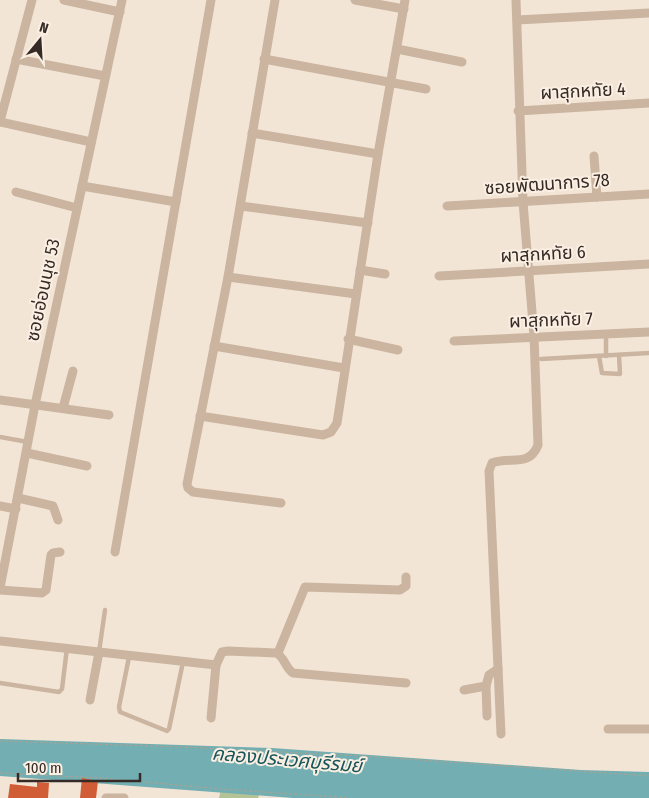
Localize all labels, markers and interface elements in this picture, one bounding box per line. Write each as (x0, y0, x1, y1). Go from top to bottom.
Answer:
north arrow (15, 15, 65, 65)
text: N (37, 19, 50, 37)
street label: ผาสุกหทัย 4 (540, 78, 626, 104)
street label: ซอยพัฒนาการ 78 (484, 169, 610, 199)
street label: ซอยอ่อนนุช 53 (21, 237, 65, 343)
street label: ผาสุกหทัย 6 (500, 241, 586, 267)
street label: ผาสุกหทัย 7 (509, 308, 593, 332)
water label: คลองประเวศบุรีรมย์ (211, 741, 367, 778)
scale bar (18, 750, 140, 782)
text: 100 m (25, 759, 62, 777)

